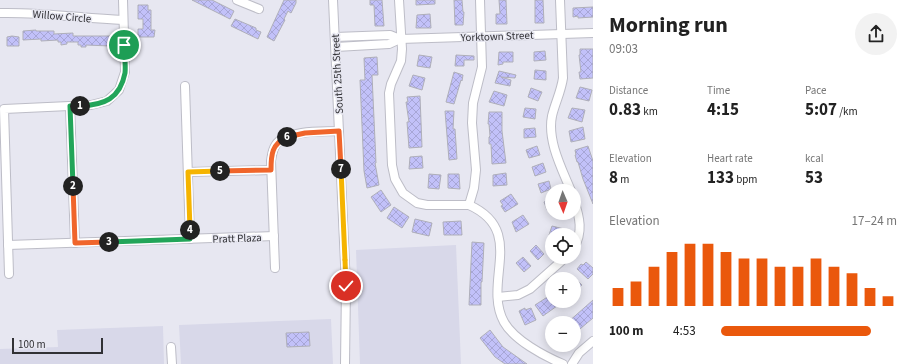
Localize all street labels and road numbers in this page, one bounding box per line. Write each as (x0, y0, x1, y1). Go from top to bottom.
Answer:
street label: Willow Circle (32, 6, 93, 27)
street label: Yorktown Street (459, 28, 534, 45)
street label: South 25th Street (328, 33, 347, 114)
street label: Pratt Plaza (212, 230, 262, 247)

